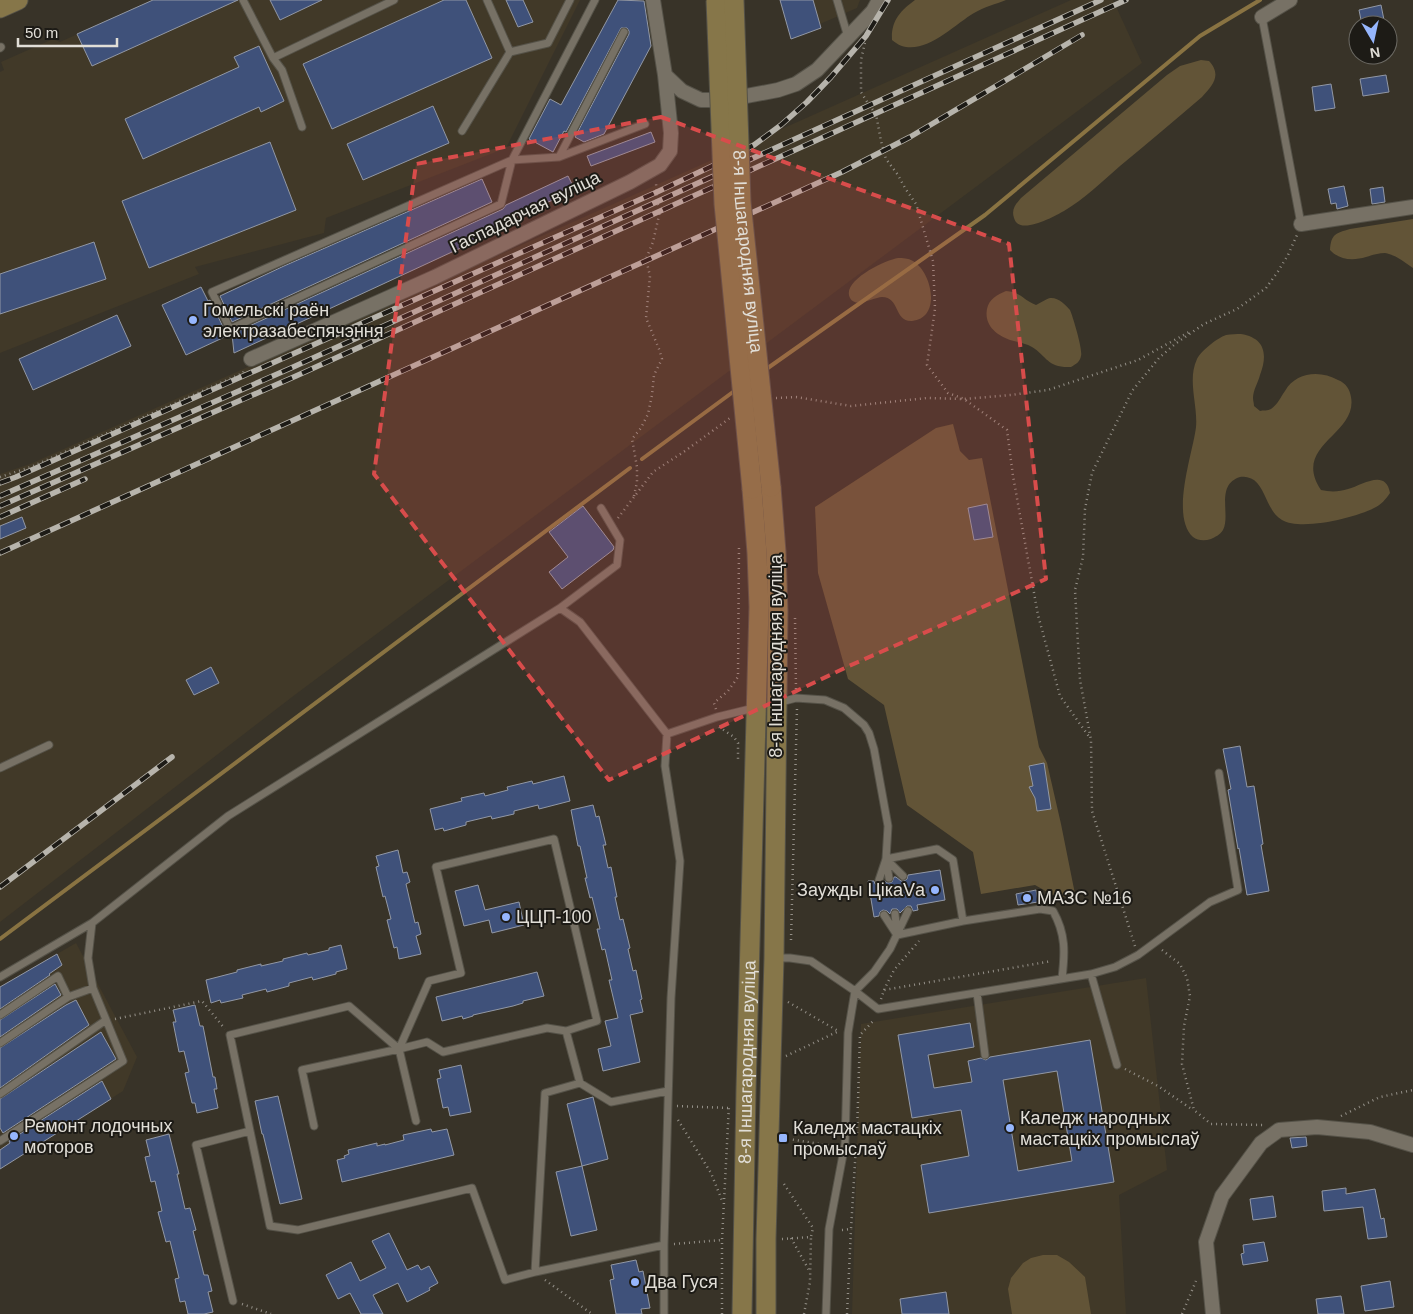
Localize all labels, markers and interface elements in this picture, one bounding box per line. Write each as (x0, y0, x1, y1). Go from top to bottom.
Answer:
scale bar (18, 15, 116, 47)
north arrow (1348, 15, 1398, 65)
text: 50 m (25, 24, 58, 41)
text: N (1369, 44, 1381, 62)
street label: 8-я Іншагародняя вуліца (729, 150, 767, 355)
street label: Гаспадарчая вуліца (447, 167, 604, 257)
place label: Гомельскі раён электразабеспячэння (203, 300, 384, 341)
marker: Гомельскі раён электразабеспячэння (187, 314, 199, 326)
street label: 8-я Іншагародняя вуліца (766, 553, 786, 758)
place label: Заужды ЦікаVа (797, 880, 926, 900)
marker: Заужды ЦікаVа (929, 884, 941, 896)
place label: МАЗС №16 (1037, 888, 1132, 908)
marker: МАЗС №16 (1021, 892, 1033, 904)
place label: ЦЦП-100 (516, 907, 592, 927)
marker: ЦЦП-100 (500, 911, 512, 923)
street label: 8-я Іншагародняя вуліца (735, 959, 760, 1164)
place label: Каледж народных мастацкіх промыслаў (1020, 1108, 1199, 1149)
place label: Ремонт лодочных моторов (24, 1116, 173, 1157)
place label: Каледж мастацкіх промыслаў (793, 1118, 942, 1159)
marker: Каледж народных мастацкіх промыслаў (1004, 1122, 1016, 1134)
marker: Ремонт лодочных моторов (8, 1130, 20, 1142)
marker: Каледж мастацкіх промыслаў (777, 1132, 789, 1144)
place label: Два Гуся (645, 1272, 718, 1292)
marker: Два Гуся (629, 1276, 641, 1288)

